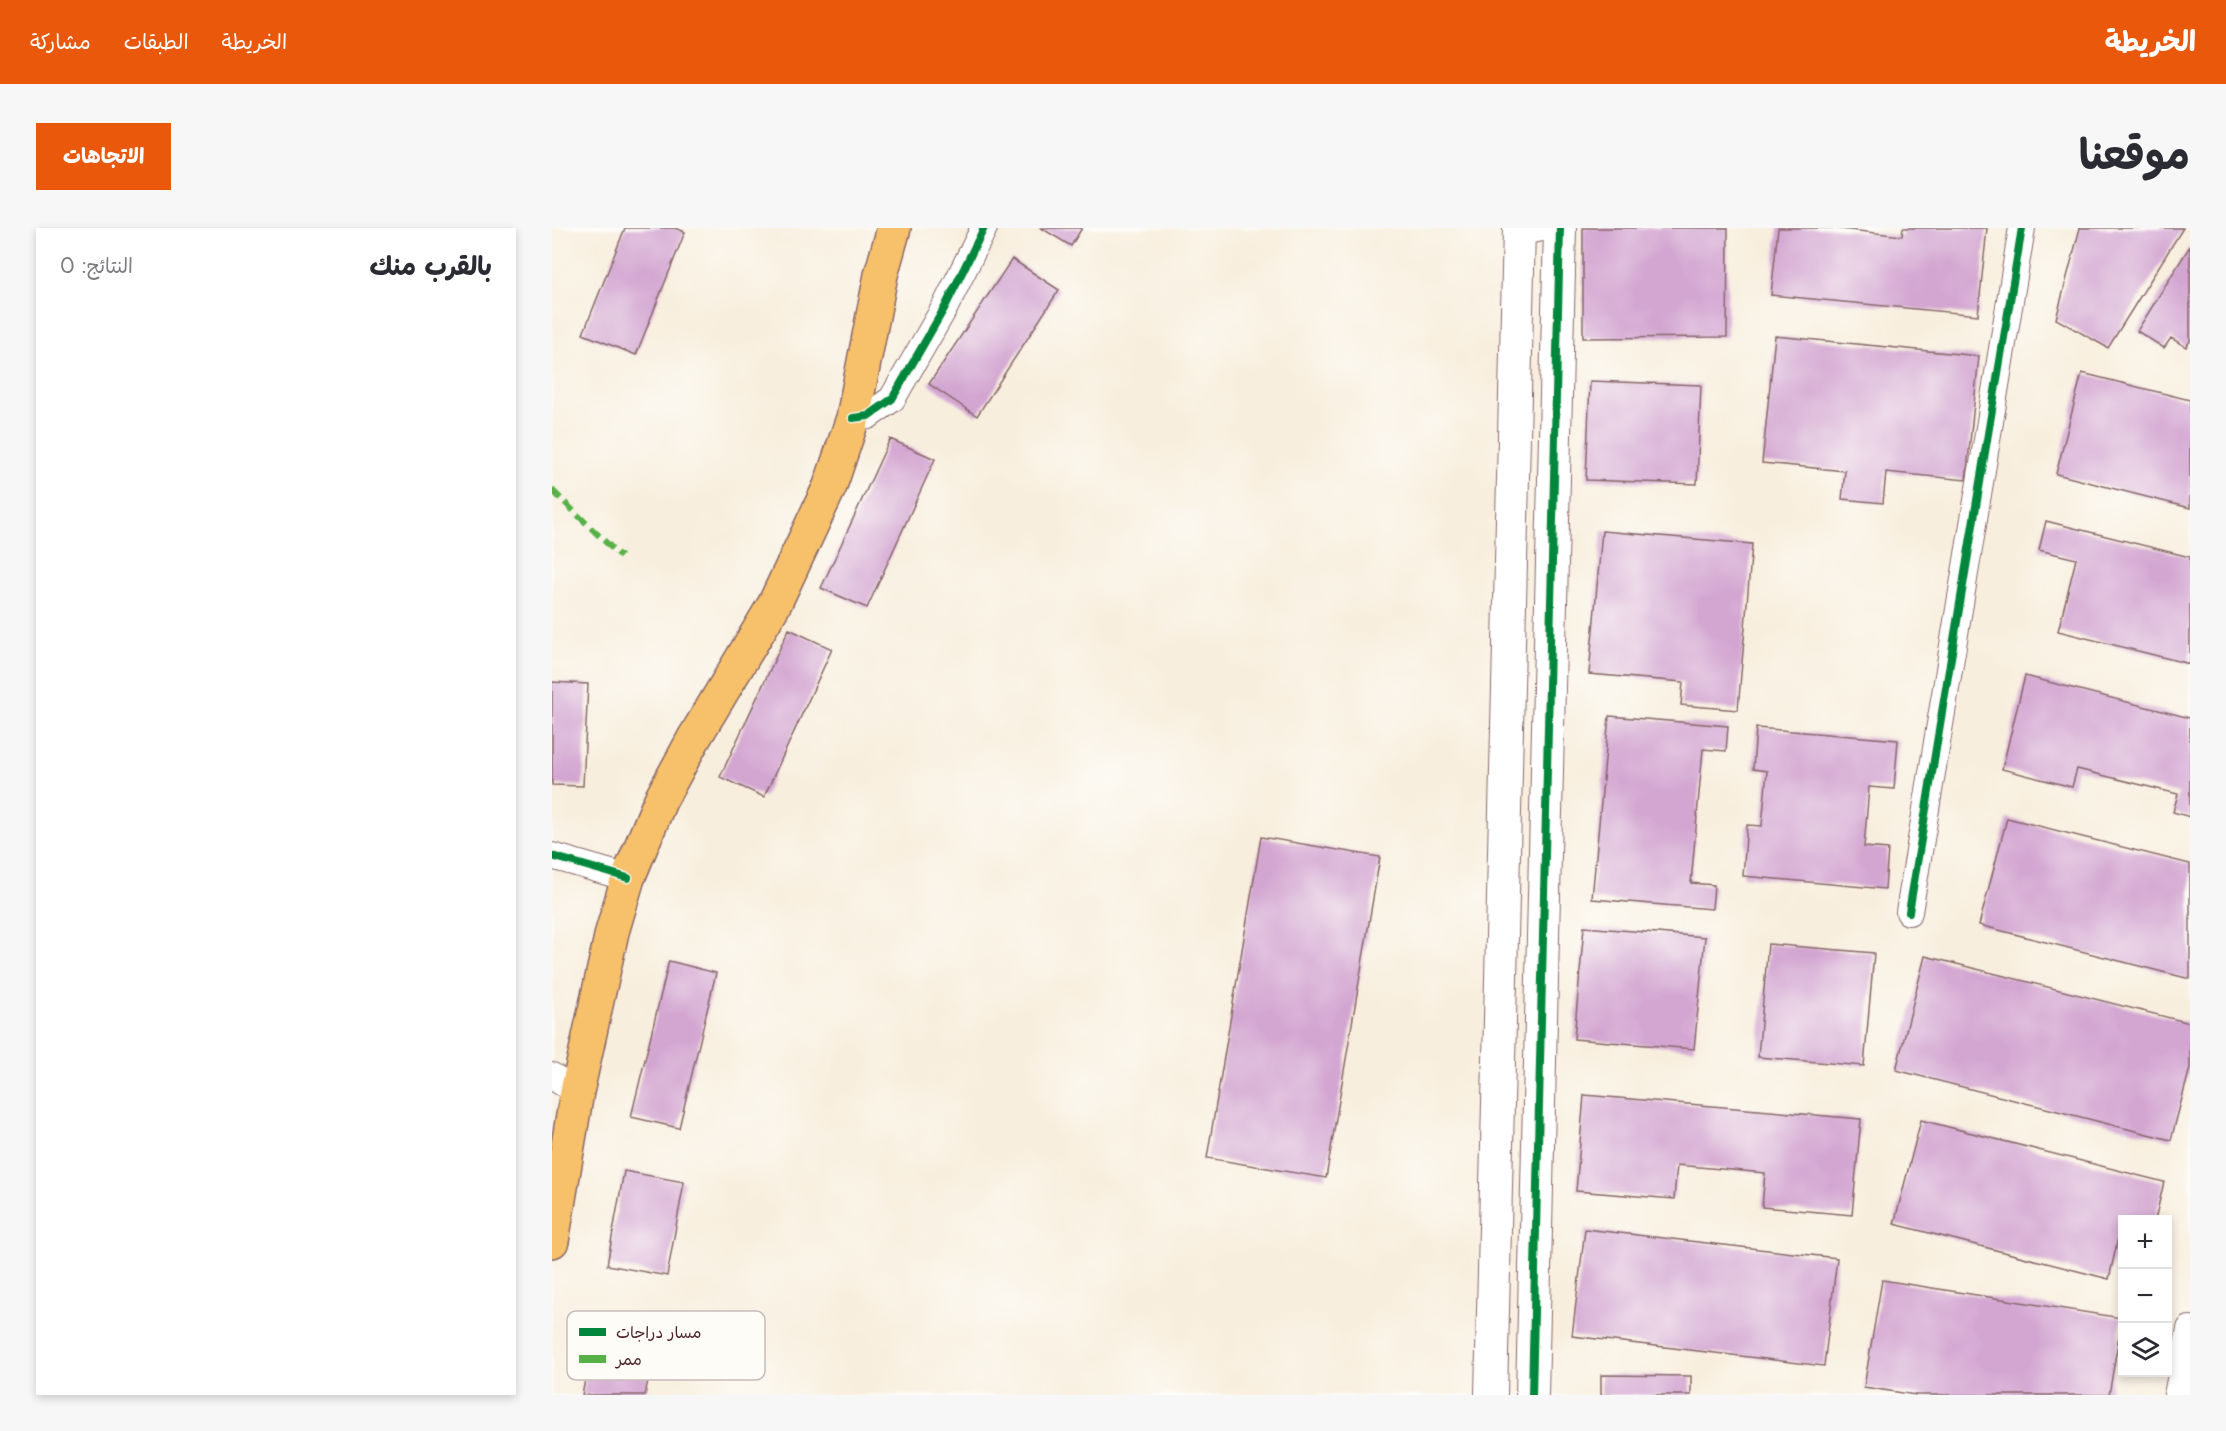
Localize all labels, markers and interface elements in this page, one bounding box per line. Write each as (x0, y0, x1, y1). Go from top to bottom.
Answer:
text: الخريطة (2105, 18, 2196, 61)
text: مشاركة (30, 24, 91, 56)
text: الطبقات (124, 24, 189, 56)
text: الخريطة (222, 24, 287, 56)
text: موقعنا (2079, 120, 2190, 183)
button: الاتجاهات (36, 123, 171, 190)
text: بالقرب منك (370, 245, 492, 284)
text: النتائج: 0 (60, 250, 133, 280)
map controls (2118, 1215, 2172, 1377)
button: + (2118, 1215, 2172, 1269)
button: − (2118, 1269, 2172, 1323)
legend (567, 1311, 765, 1380)
text: مسار دراجات (616, 1319, 702, 1343)
button: layers (2118, 1323, 2172, 1377)
text: ممر (614, 1346, 642, 1370)

